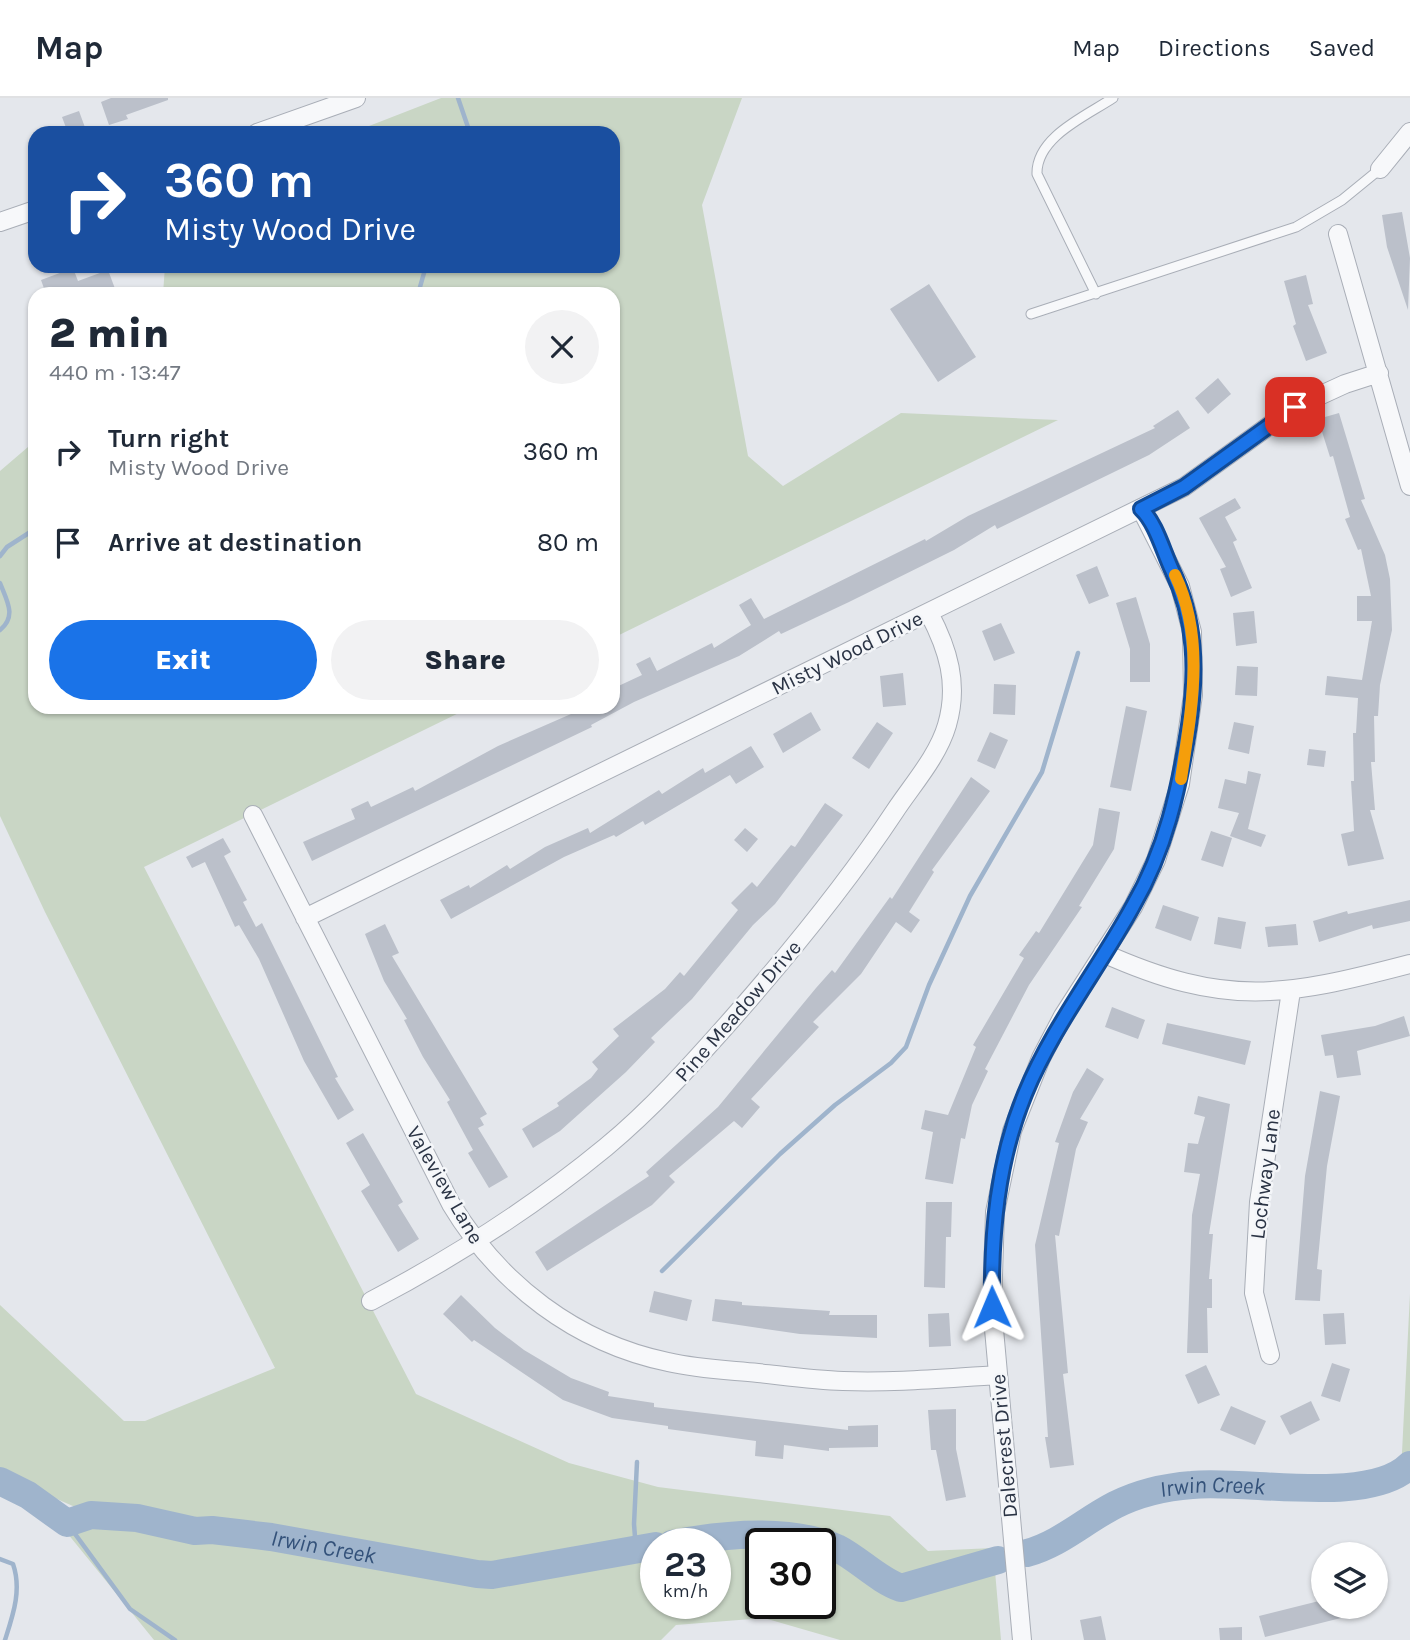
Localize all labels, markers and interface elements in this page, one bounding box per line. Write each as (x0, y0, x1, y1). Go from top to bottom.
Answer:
text: Map (35, 29, 103, 67)
text: Map (1072, 34, 1120, 62)
text: Directions (1158, 34, 1271, 62)
text: Saved (1309, 34, 1375, 62)
text: 360 m (164, 152, 314, 209)
icon: right (49, 154, 140, 245)
text: Misty Wood Drive (164, 211, 416, 248)
text: 2 min (49, 308, 169, 358)
button: close (525, 310, 599, 384)
text: 440 m · 13:47 (49, 359, 180, 386)
pin (1265, 377, 1325, 437)
icon: arrive (1276, 388, 1314, 426)
text: Turn right (108, 423, 229, 454)
icon: right (49, 433, 87, 471)
text: 360 m (523, 436, 599, 467)
text: Misty Wood Drive (108, 454, 289, 481)
icon: arrive (49, 524, 87, 562)
text: Arrive at destination (108, 527, 362, 558)
text: 80 m (537, 527, 599, 558)
street label: Misty Wood Drive (767, 606, 927, 700)
button: Exit (49, 620, 317, 700)
button: Share (331, 620, 599, 700)
street label: Pine Meadow Drive (670, 935, 806, 1087)
street label: Lochway Lane (1245, 1107, 1285, 1241)
street label: Valeview Lane (402, 1122, 488, 1248)
position arrow (955, 1270, 1029, 1344)
street label: Dalecrest Drive (986, 1373, 1022, 1519)
water label: Irwin Creek (1157, 1471, 1266, 1503)
water label: Irwin Creek (269, 1524, 378, 1570)
speed limit sign: 30 (745, 1528, 836, 1619)
map controls (1311, 1542, 1388, 1619)
button: layers (1311, 1542, 1388, 1619)
text: 23 (664, 1544, 707, 1585)
text: km/h (663, 1580, 708, 1602)

